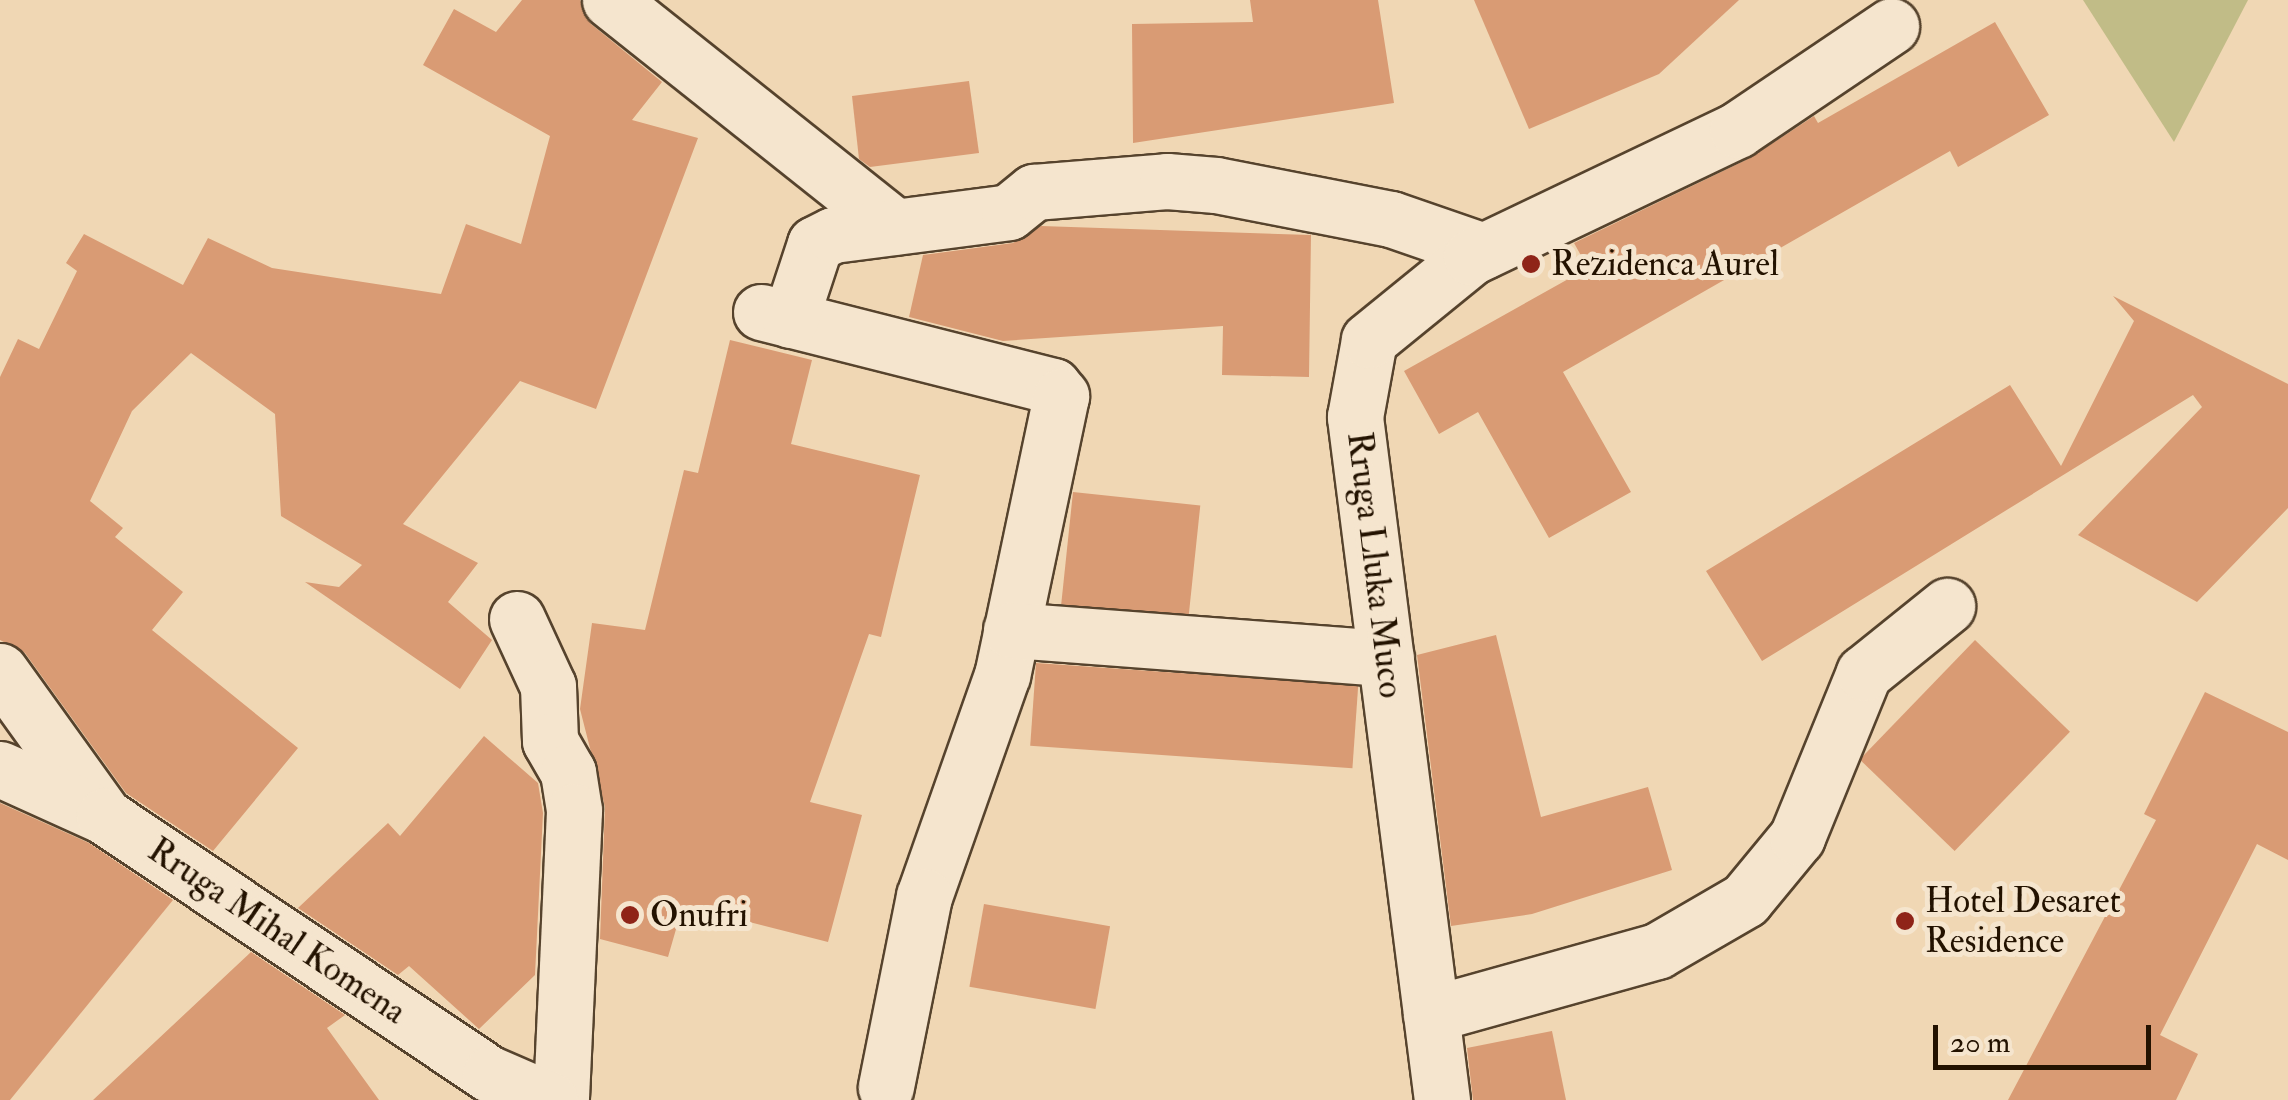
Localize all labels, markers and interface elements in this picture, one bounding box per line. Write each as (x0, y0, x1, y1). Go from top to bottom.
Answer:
place label: Rezidenca Aurel (1551, 243, 1779, 285)
marker: Rezidenca Aurel (1520, 253, 1542, 275)
street label: Rruga Lluka Muco (1338, 429, 1412, 701)
street label: Rruga Mihal Komena (140, 829, 414, 1033)
place label: Hotel Desaret Residence (1925, 880, 2121, 962)
place label: Onufri (650, 894, 748, 936)
marker: Onufri (619, 904, 641, 926)
marker: Hotel Desaret Residence (1894, 910, 1916, 932)
scale bar (1938, 1005, 2156, 1067)
text: 20 m (1950, 1024, 2010, 1061)

